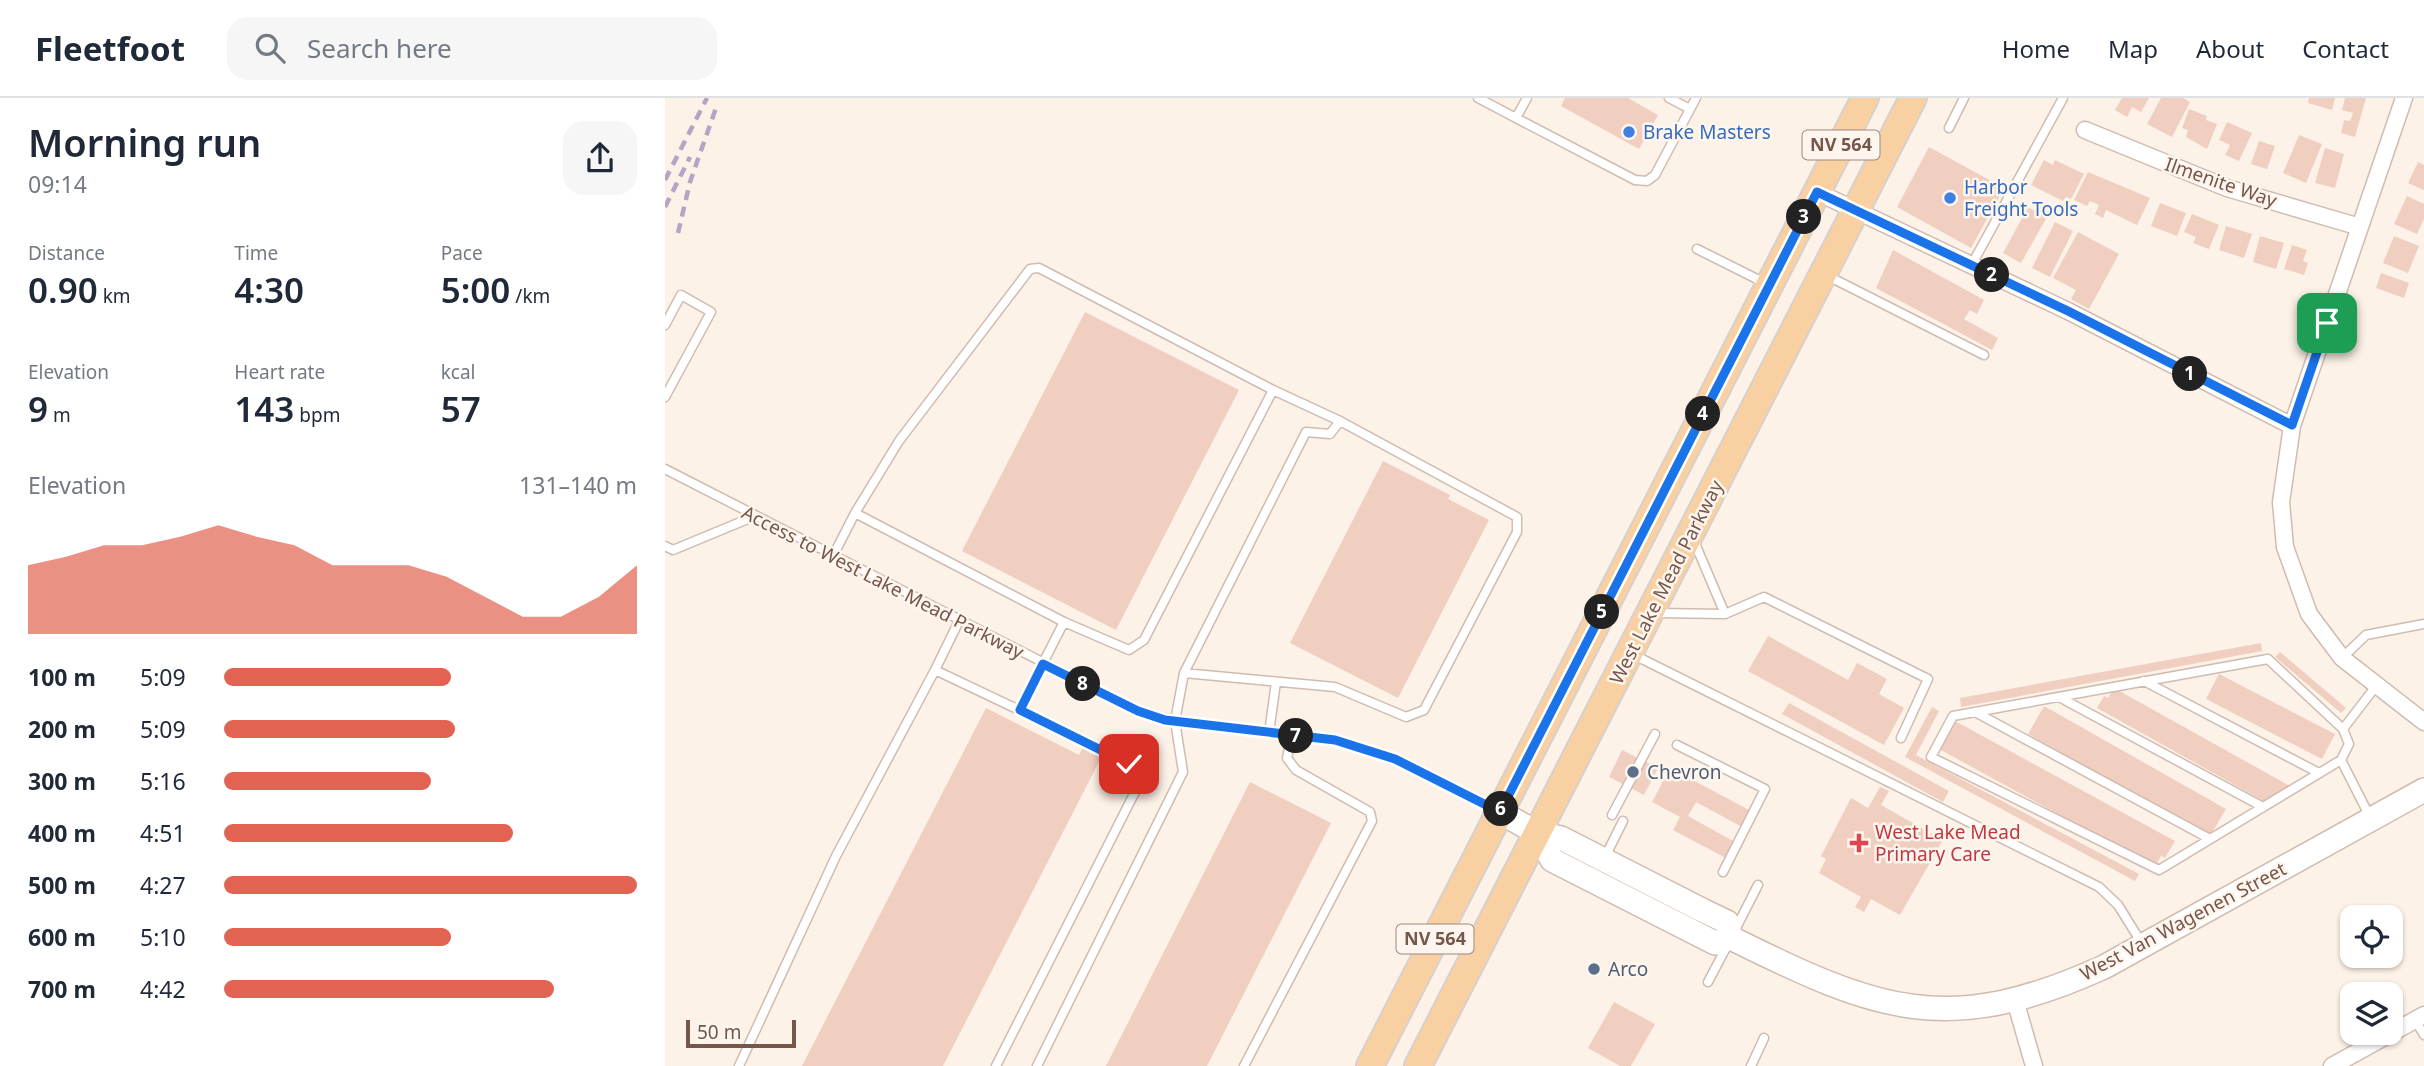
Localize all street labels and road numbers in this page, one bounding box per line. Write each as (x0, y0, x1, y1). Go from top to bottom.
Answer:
road number: NV 564 (1803, 130, 1879, 160)
street label: Ilmenite Way (2162, 151, 2281, 213)
street label: West Lake Mead Parkway (1603, 475, 1729, 689)
street label: Access to West Lake Mead Parkway (737, 499, 1029, 665)
street label: West Van Wagenen Street (2075, 856, 2291, 986)
road number: NV 564 (1397, 924, 1473, 954)

